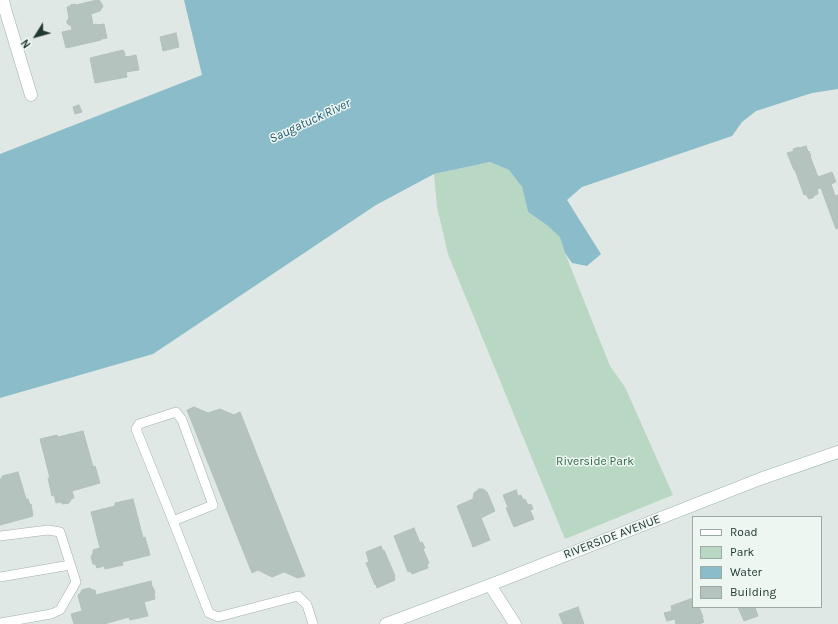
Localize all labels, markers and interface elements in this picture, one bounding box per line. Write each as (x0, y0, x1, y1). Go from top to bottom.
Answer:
north arrow (16, 16, 56, 56)
text: N (18, 36, 34, 51)
water label: Saugatuck River (267, 95, 353, 147)
park label: Riverside Park (556, 455, 634, 469)
street label: RIVERSIDE AVENUE (562, 512, 662, 562)
legend (692, 516, 822, 608)
text: Road (730, 525, 758, 539)
text: Park (730, 545, 754, 559)
text: Water (730, 565, 762, 579)
text: Building (730, 585, 776, 599)

